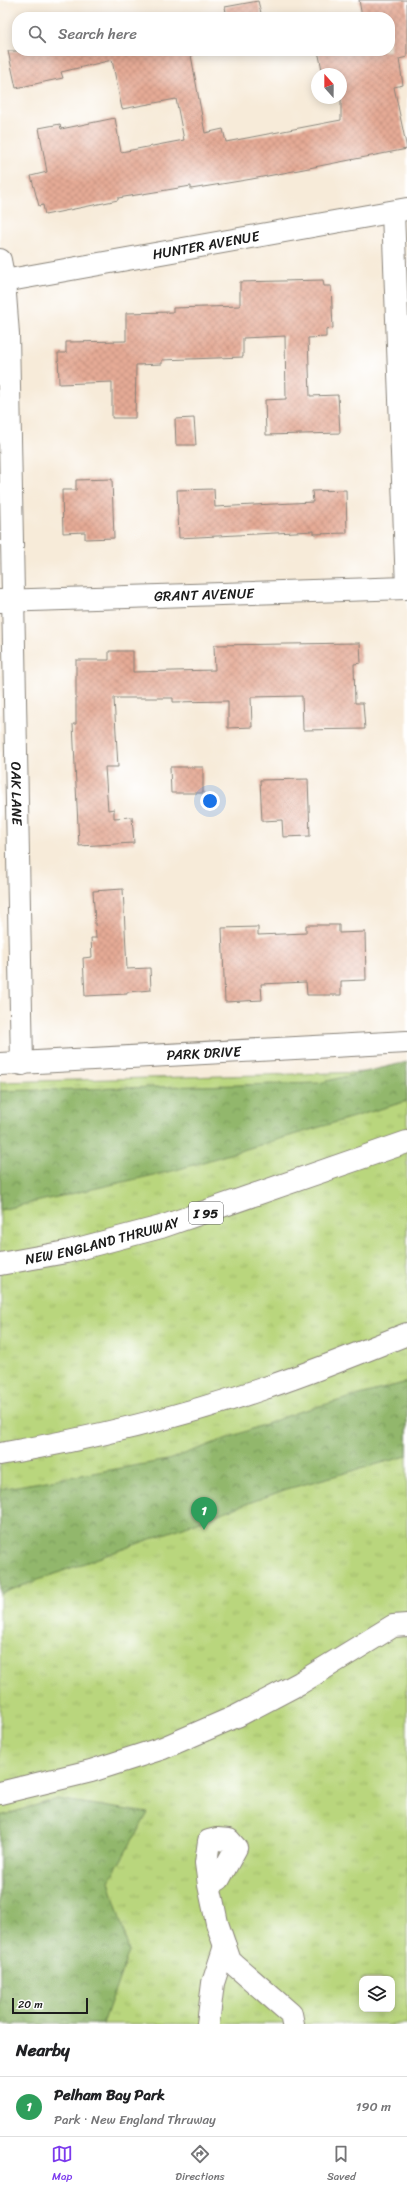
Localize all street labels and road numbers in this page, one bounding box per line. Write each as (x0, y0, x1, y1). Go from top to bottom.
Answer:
street label: HUNTER AVENUE (150, 223, 262, 267)
street label: GRANT AVENUE (154, 580, 255, 609)
street label: OAK LANE (4, 761, 30, 827)
street label: PARK DRIVE (166, 1038, 243, 1067)
road number: I 95 (189, 1202, 223, 1224)
street label: NEW ENGLAND THRUWAY (23, 1209, 183, 1272)

